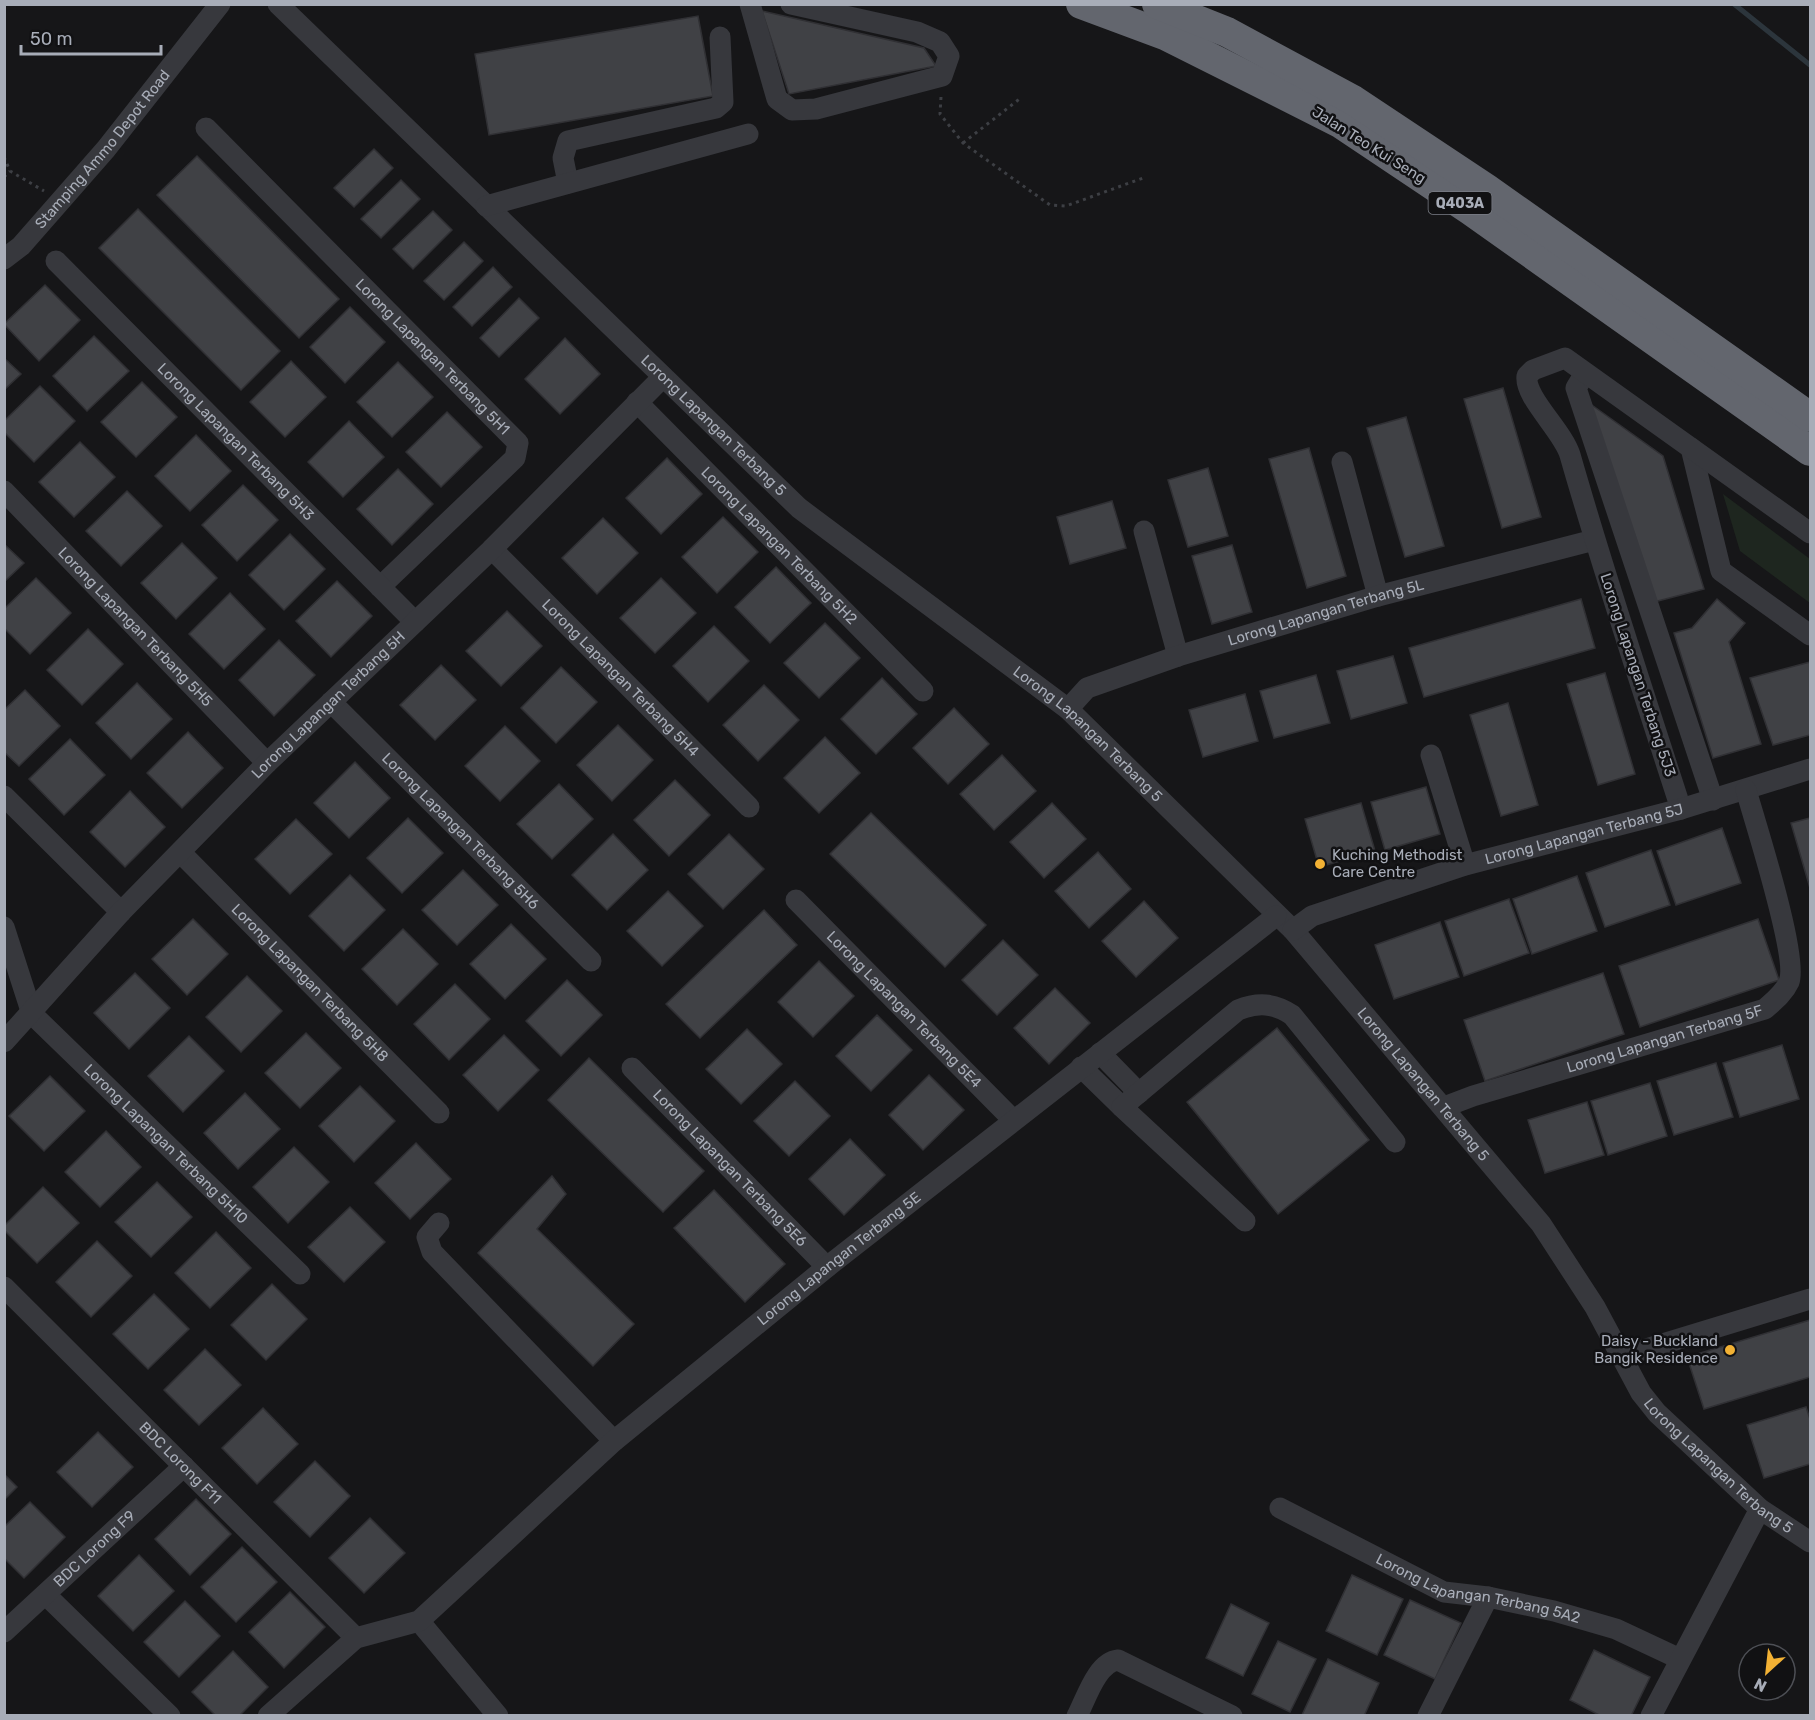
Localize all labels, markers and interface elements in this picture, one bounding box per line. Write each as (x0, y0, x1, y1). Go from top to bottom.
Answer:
scale bar (21, 18, 160, 56)
text: 50 m (30, 28, 73, 50)
street label: Stamping Ammo Depot Road (31, 66, 174, 232)
street label: Jalan Teo Kui Seng (1309, 103, 1429, 187)
road number: Q403A (1428, 192, 1492, 214)
street label: Lorong Lapangan Terbang 5H1 (352, 275, 514, 438)
street label: Lorong Lapangan Terbang 5 (637, 351, 790, 500)
street label: Lorong Lapangan Terbang 5H3 (154, 359, 318, 524)
street label: Lorong Lapangan Terbang 5H2 (697, 463, 861, 628)
street label: Lorong Lapangan Terbang 5H5 (54, 544, 216, 710)
street label: Lorong Lapangan Terbang 5J3 (1597, 571, 1679, 779)
street label: Lorong Lapangan Terbang 5L (1226, 575, 1426, 650)
street label: Lorong Lapangan Terbang 5H4 (538, 595, 703, 760)
street label: Lorong Lapangan Terbang 5H (248, 627, 409, 782)
street label: Lorong Lapangan Terbang 5 (1010, 662, 1166, 806)
street label: Lorong Lapangan Terbang 5H6 (378, 749, 543, 913)
street label: Lorong Lapangan Terbang 5J (1483, 800, 1685, 868)
place label: Kuching Methodist Care Centre (1332, 846, 1463, 881)
marker: Kuching Methodist Care Centre (1313, 857, 1327, 871)
street label: Lorong Lapangan Terbang 5H8 (228, 900, 392, 1066)
street label: Lorong Lapangan Terbang 5E4 (823, 927, 985, 1092)
street label: Lorong Lapangan Terbang 5F (1565, 1001, 1765, 1077)
street label: Lorong Lapangan Terbang 5 (1354, 1004, 1493, 1165)
street label: Lorong Lapangan Terbang 5H10 (80, 1060, 252, 1228)
street label: Lorong Lapangan Terbang 5E6 (649, 1086, 811, 1250)
street label: Lorong Lapangan Terbang 5E (754, 1188, 924, 1329)
place label: Daisy - Buckland Bangik Residence (1594, 1332, 1718, 1367)
marker: Daisy - Buckland Bangik Residence (1723, 1343, 1737, 1357)
street label: Lorong Lapangan Terbang 5 (1640, 1395, 1797, 1537)
street label: BDC Lorong F11 (136, 1418, 225, 1508)
street label: BDC Lorong F9 (50, 1506, 139, 1591)
street label: Lorong Lapangan Terbang 5A2 (1373, 1550, 1582, 1627)
north arrow (1737, 1642, 1797, 1702)
text: N (1751, 1674, 1770, 1696)

